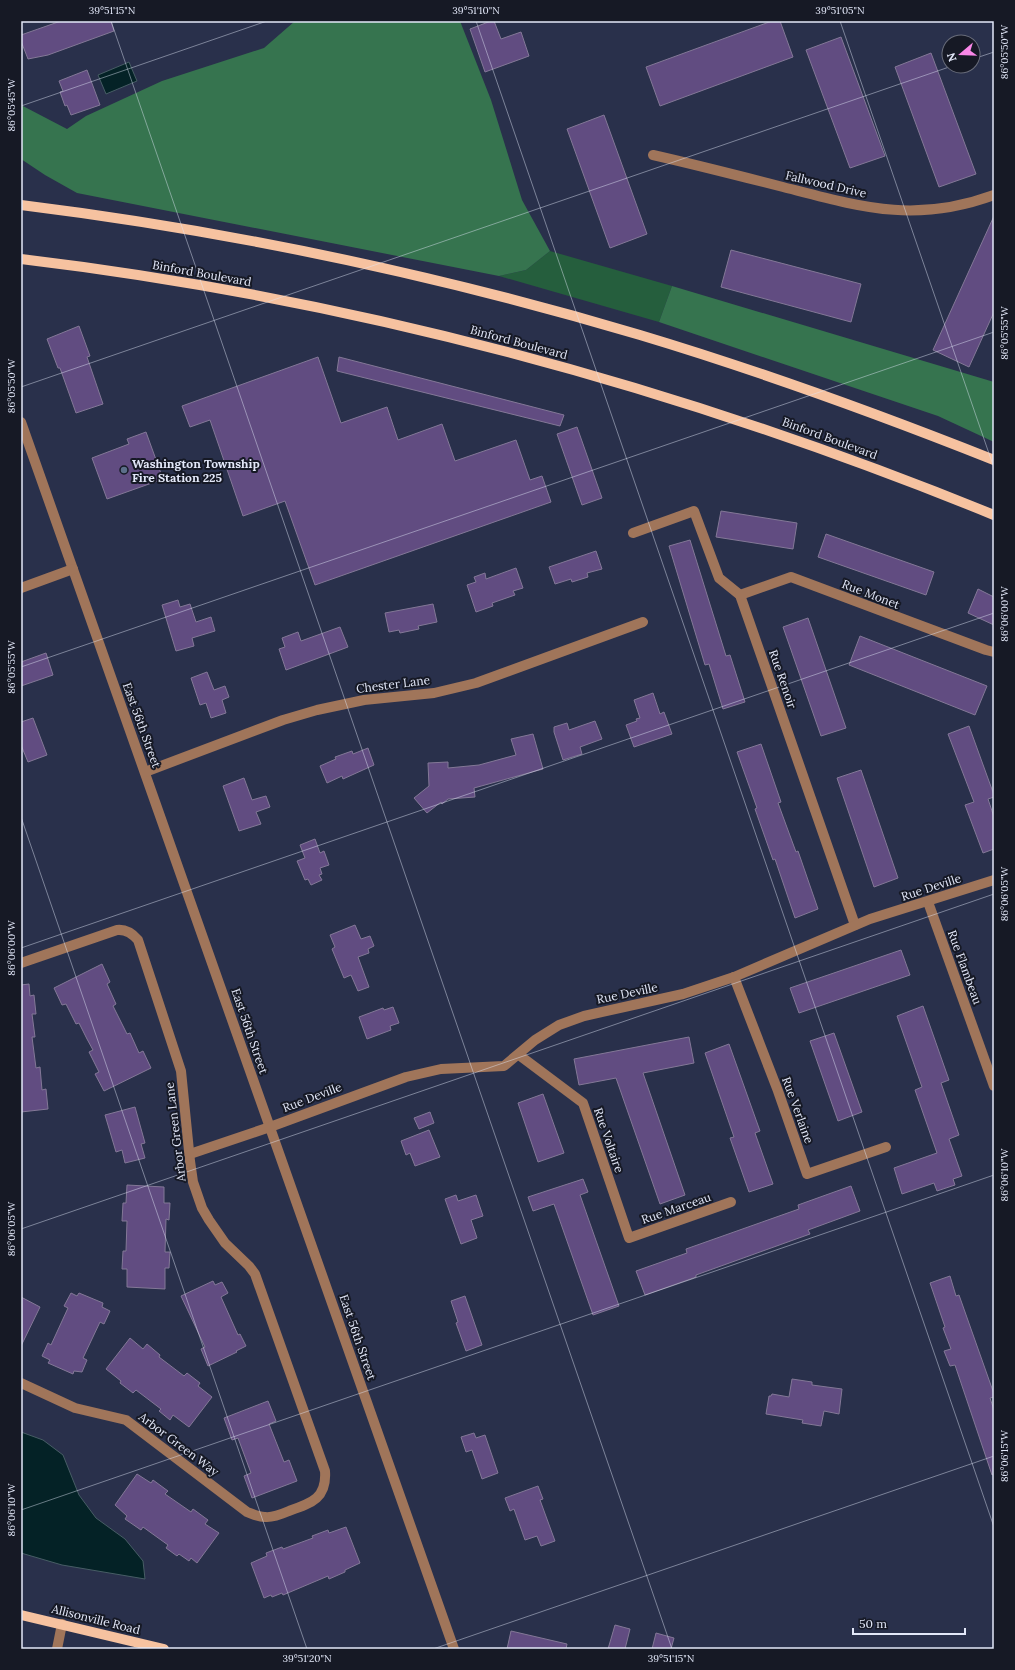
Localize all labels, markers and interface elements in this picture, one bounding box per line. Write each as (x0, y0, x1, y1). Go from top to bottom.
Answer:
text: 39°51'15"N (89, 4, 136, 17)
text: 39°51'10"N (452, 4, 500, 17)
text: 39°51'05"N (815, 4, 865, 17)
text: 86°05'50"W (998, 24, 1011, 79)
north arrow (941, 34, 981, 74)
text: N (943, 50, 960, 64)
text: 86°05'45"W (5, 77, 18, 132)
street label: Fallwood Drive (784, 167, 868, 201)
street label: Binford Boulevard (151, 257, 253, 289)
text: 86°05'55"W (998, 305, 1011, 360)
street label: Binford Boulevard (469, 322, 569, 362)
text: 86°05'50"W (5, 358, 18, 413)
street label: Binford Boulevard (780, 414, 880, 462)
place label: Washington Township Fire Station 225 (132, 456, 260, 485)
marker: Washington Township Fire Station 225 (119, 465, 129, 475)
street label: Rue Monet (840, 576, 902, 612)
text: 86°06'00"W (998, 585, 1011, 642)
text: 86°05'55"W (5, 639, 18, 694)
street label: Rue Renoir (766, 648, 800, 711)
street label: Chester Lane (355, 672, 431, 696)
street label: East 56th Street (120, 680, 164, 770)
text: 86°06'05"W (998, 866, 1011, 921)
street label: Rue Deville (899, 870, 963, 904)
text: 86°06'00"W (5, 919, 18, 976)
street label: Rue Flambeau (945, 928, 985, 1006)
street label: Rue Deville (595, 979, 659, 1007)
street label: East 56th Street (228, 986, 272, 1076)
street label: Rue Verlaine (779, 1075, 817, 1146)
street label: Rue Deville (280, 1079, 344, 1115)
street label: Arbor Green Lane (161, 1081, 189, 1183)
street label: Rue Voltaire (591, 1105, 627, 1175)
text: 86°06'10"W (998, 1148, 1011, 1201)
street label: Rue Marceau (639, 1189, 713, 1227)
text: 86°06'05"W (5, 1201, 18, 1256)
street label: East 56th Street (336, 1292, 380, 1382)
street label: Arbor Green Way (135, 1408, 223, 1479)
text: 86°06'15"W (998, 1429, 1011, 1482)
text: 86°06'10"W (5, 1483, 18, 1536)
street label: Allisonville Road (49, 1601, 142, 1637)
scale bar (853, 1610, 965, 1636)
text: 50 m (859, 1616, 887, 1631)
text: 39°51'20"N (282, 1652, 332, 1665)
text: 39°51'15"N (648, 1652, 695, 1665)

